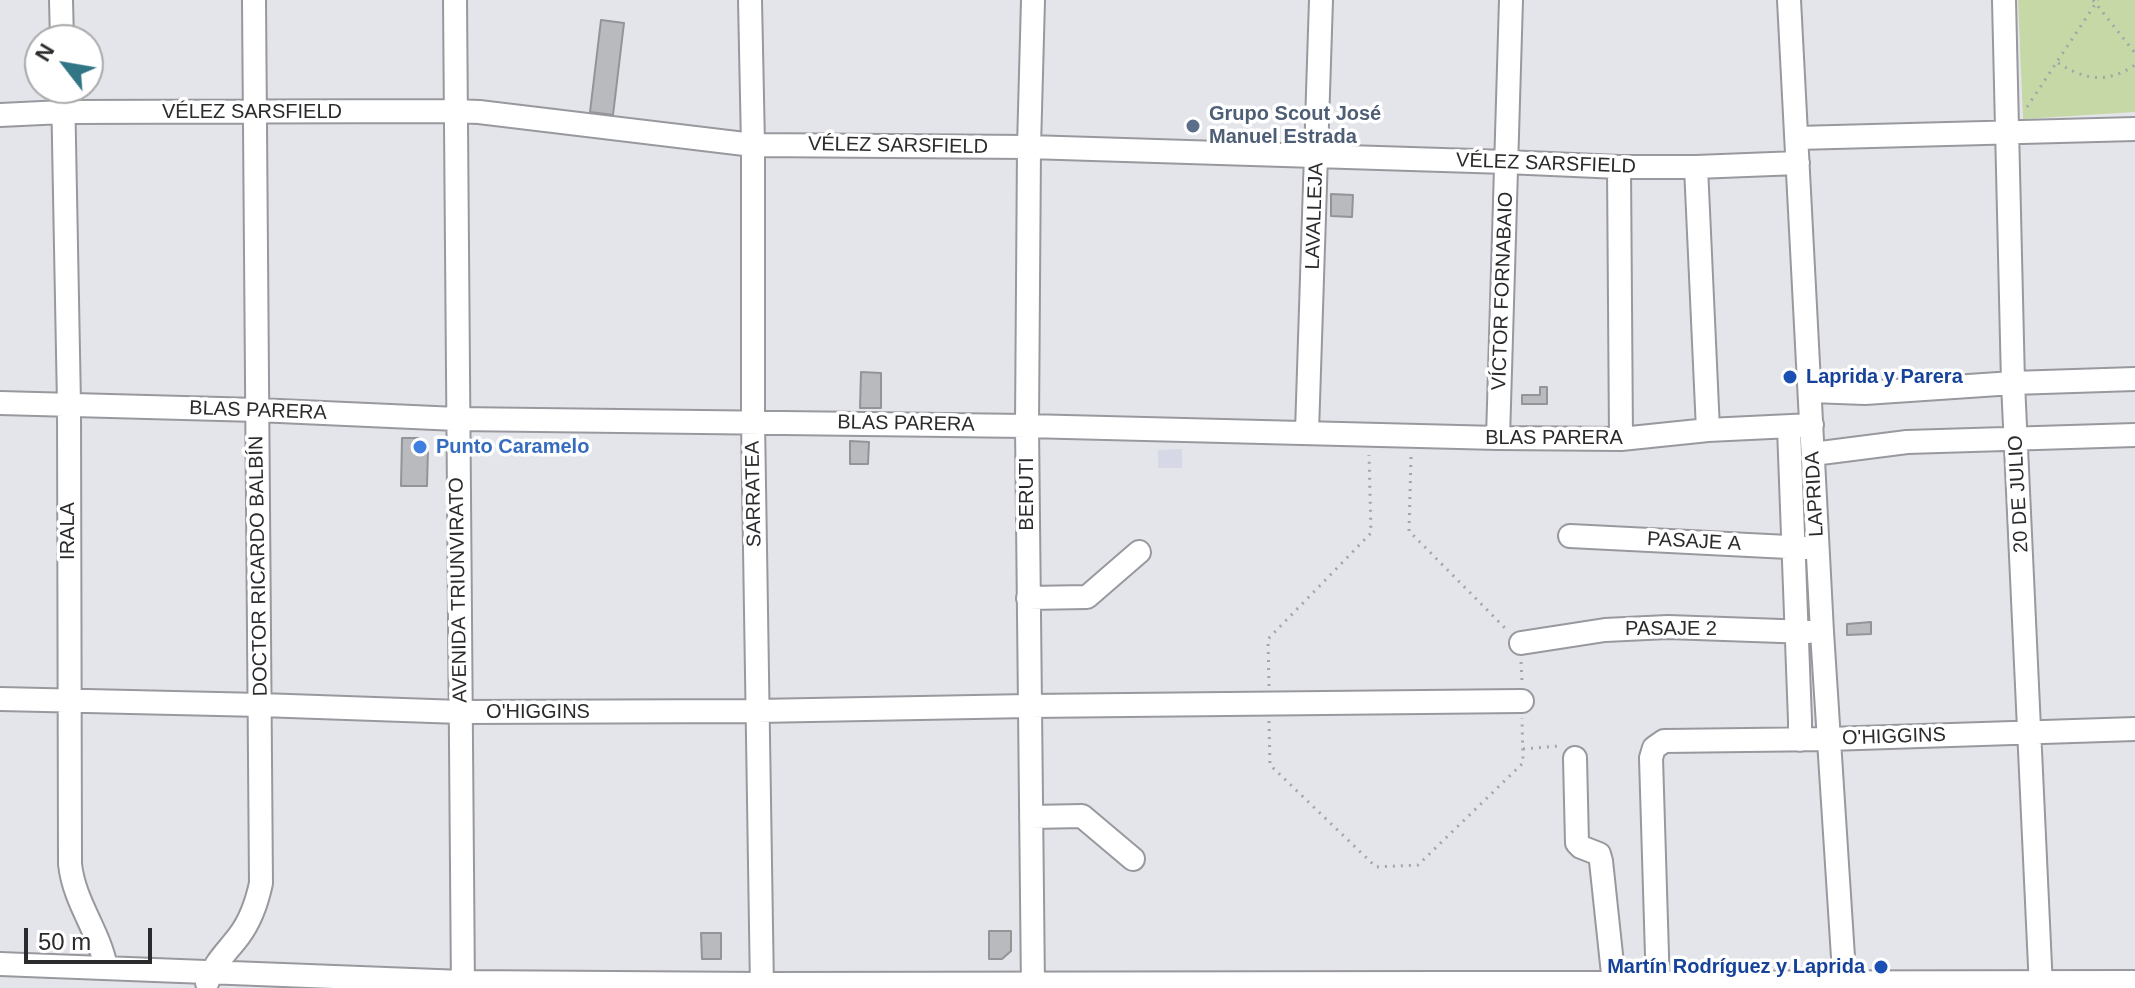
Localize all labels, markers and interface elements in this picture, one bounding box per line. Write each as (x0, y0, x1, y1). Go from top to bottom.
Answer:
north arrow (24, 24, 104, 104)
text: N (30, 39, 60, 66)
street label: VÉLEZ SARSFIELD (162, 100, 342, 124)
place label: Grupo Scout José Manuel Estrada (1209, 102, 1381, 149)
marker: Grupo Scout José Manuel Estrada (1184, 117, 1202, 135)
street label: VÉLEZ SARSFIELD (808, 132, 988, 160)
street label: VÉLEZ SARSFIELD (1456, 149, 1636, 179)
street label: LAVALLEJA (1301, 162, 1329, 270)
street label: VÍCTOR FORNABAIO (1488, 191, 1518, 391)
place label: Laprida y Parera (1806, 365, 1963, 389)
marker: Laprida y Parera (1781, 368, 1799, 386)
street label: BLAS PARERA (189, 397, 327, 425)
street label: BLAS PARERA (837, 411, 975, 437)
street label: BLAS PARERA (1485, 426, 1623, 450)
street label: DOCTOR RICARDO BALBÍN (245, 435, 273, 697)
place label: Punto Caramelo (436, 435, 589, 459)
street label: 20 DE JULIO (2004, 435, 2034, 553)
marker: Punto Caramelo (411, 438, 429, 456)
street label: SARRATEA (741, 441, 767, 547)
street label: LAPRIDA (1801, 451, 1829, 537)
street label: BERUTI (1015, 457, 1039, 531)
street label: AVENIDA TRIUNVIRATO (445, 477, 473, 703)
street label: IRALA (56, 502, 80, 560)
street label: PASAJE A (1646, 528, 1742, 556)
street label: PASAJE 2 (1625, 617, 1717, 641)
street label: O'HIGGINS (486, 700, 590, 724)
street label: O'HIGGINS (1842, 723, 1946, 751)
scale bar (28, 912, 156, 962)
text: 50 m (38, 928, 91, 955)
place label: Martín Rodríguez y Laprida (1607, 955, 1865, 979)
marker: Martín Rodríguez y Laprida (1872, 958, 1890, 976)

